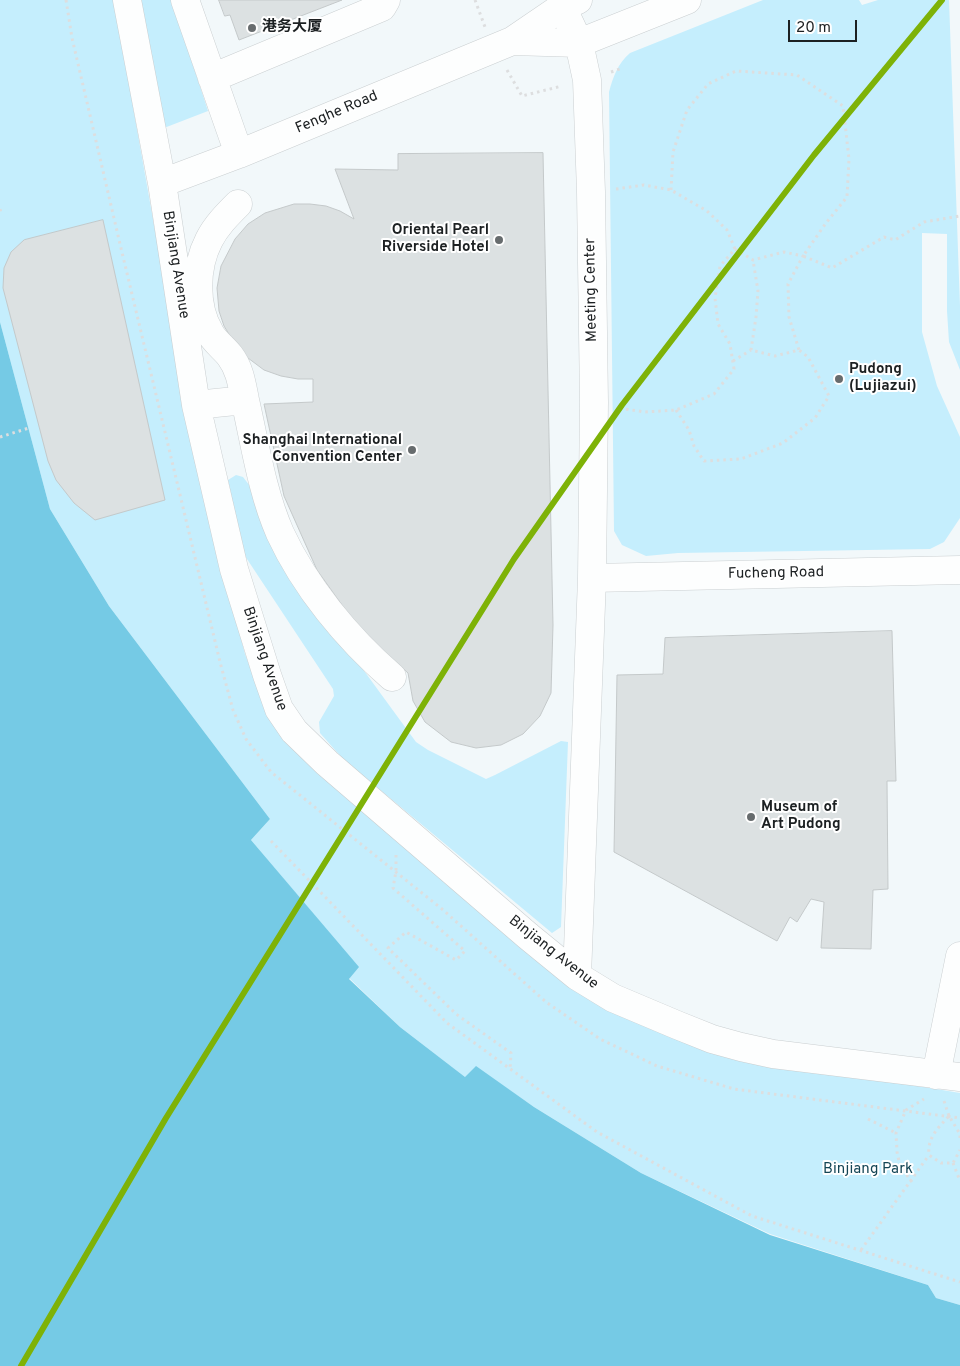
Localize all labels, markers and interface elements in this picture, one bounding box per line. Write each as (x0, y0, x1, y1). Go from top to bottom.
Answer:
scale bar (790, 10, 859, 42)
place label: 港务大厦 (262, 19, 322, 37)
text: 20 m (796, 19, 831, 38)
marker: 港务大厦 (246, 22, 258, 34)
street label: Fenghe Road (293, 88, 381, 138)
street label: Binjiang Avenue (158, 210, 192, 320)
place label: Oriental Pearl Riverside Hotel (382, 222, 489, 257)
marker: Oriental Pearl Riverside Hotel (493, 234, 505, 246)
street label: Meeting Center (582, 238, 602, 342)
place label: Pudong (Lujiazui) (849, 361, 916, 396)
marker: Pudong (Lujiazui) (833, 373, 845, 385)
place label: Shanghai International Convention Center (242, 432, 402, 467)
marker: Shanghai International Convention Center (406, 444, 418, 456)
street label: Fucheng Road (728, 564, 824, 584)
street label: Binjiang Avenue (238, 605, 290, 713)
place label: Museum of Art Pudong (761, 799, 841, 834)
marker: Museum of Art Pudong (745, 811, 757, 823)
street label: Binjiang Avenue (504, 912, 602, 994)
park label: Binjiang Park (823, 1161, 913, 1179)

